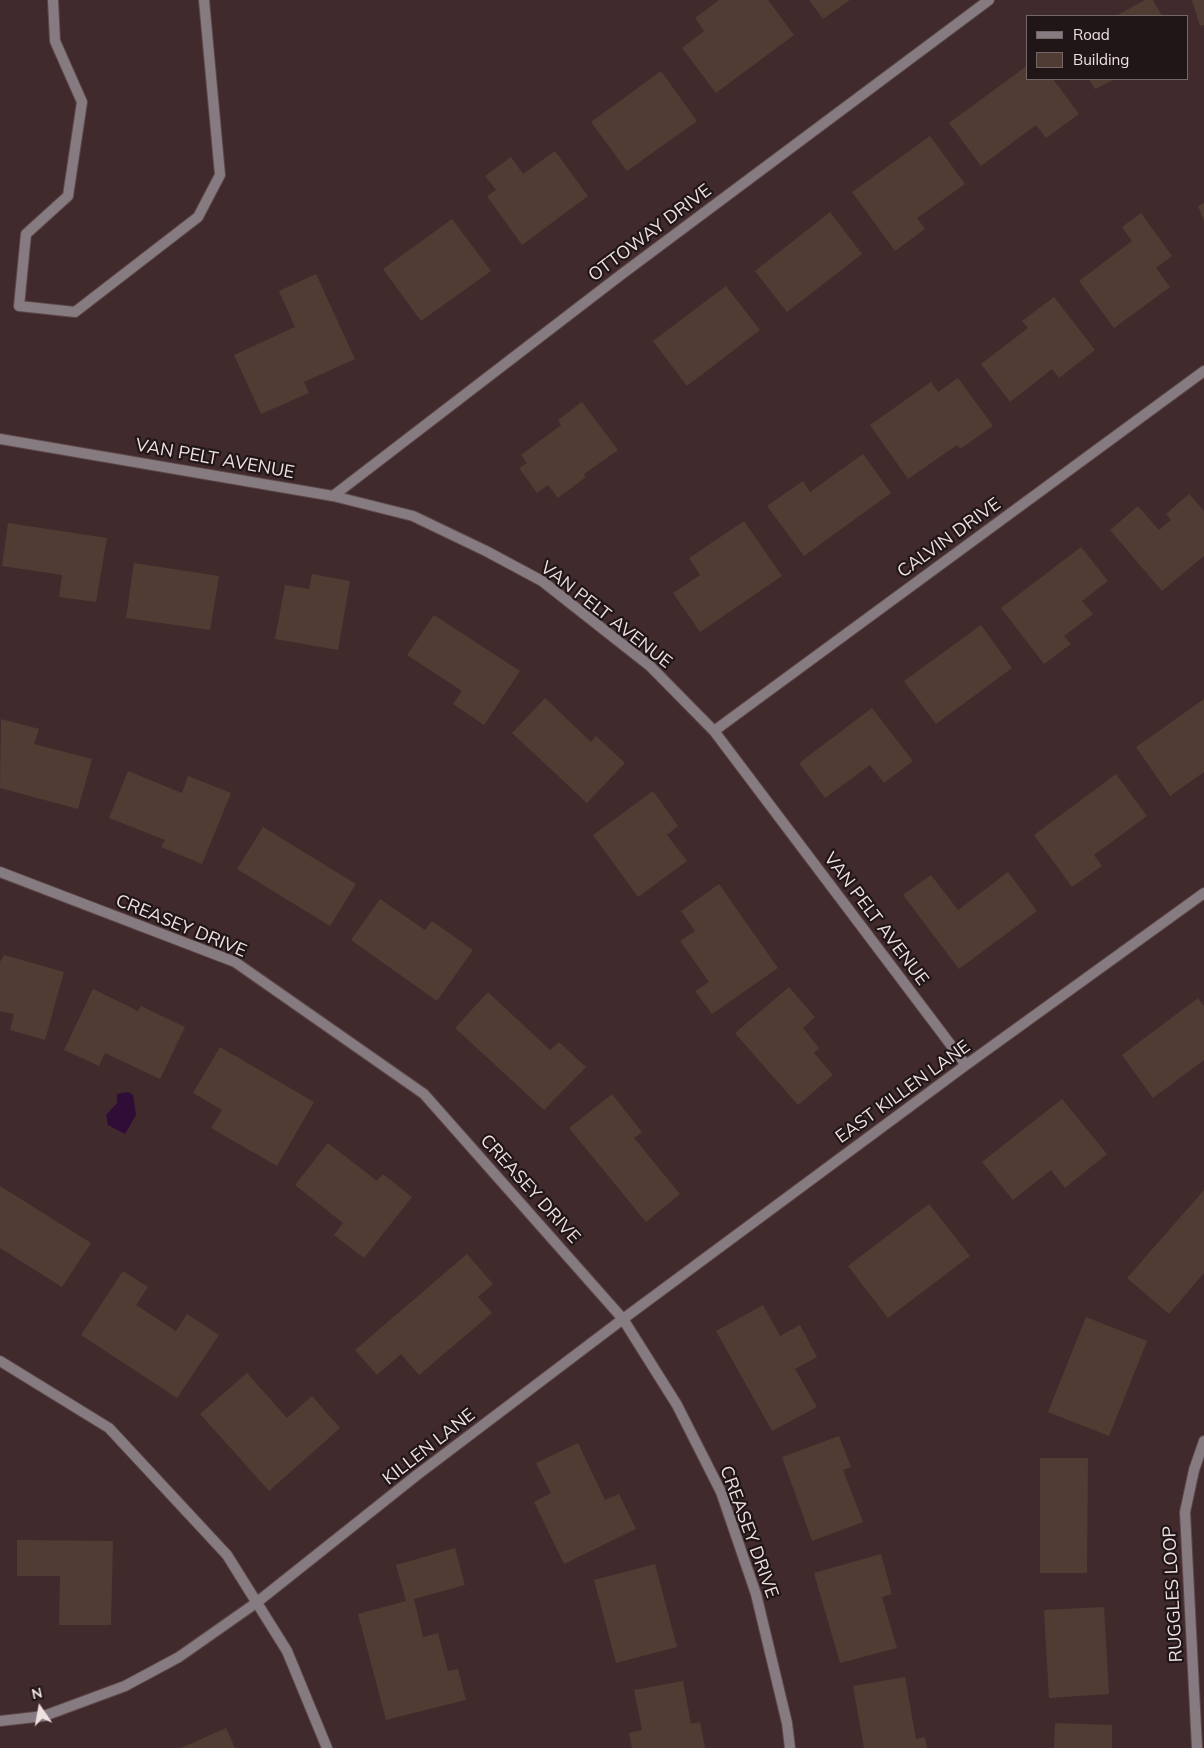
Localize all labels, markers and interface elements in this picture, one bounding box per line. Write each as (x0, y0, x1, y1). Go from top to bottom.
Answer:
legend (1026, 15, 1189, 80)
text: Road (1073, 25, 1110, 44)
text: Building (1073, 50, 1129, 69)
street label: OTTOWAY DRIVE (584, 180, 716, 286)
street label: VAN PELT AVENUE (134, 434, 296, 484)
street label: CALVIN DRIVE (893, 493, 1005, 583)
street label: VAN PELT AVENUE (536, 557, 676, 673)
street label: VAN PELT AVENUE (819, 848, 933, 990)
street label: CREASEY DRIVE (112, 890, 250, 962)
street label: EAST KILLEN LANE (831, 1036, 975, 1148)
street label: CREASEY DRIVE (475, 1130, 585, 1248)
street label: KILLEN LANE (379, 1404, 479, 1490)
street label: CREASEY DRIVE (715, 1463, 783, 1601)
street label: RUGGLES LOOP (1159, 1525, 1187, 1663)
north arrow (15, 1683, 65, 1733)
text: N (30, 1683, 44, 1703)

